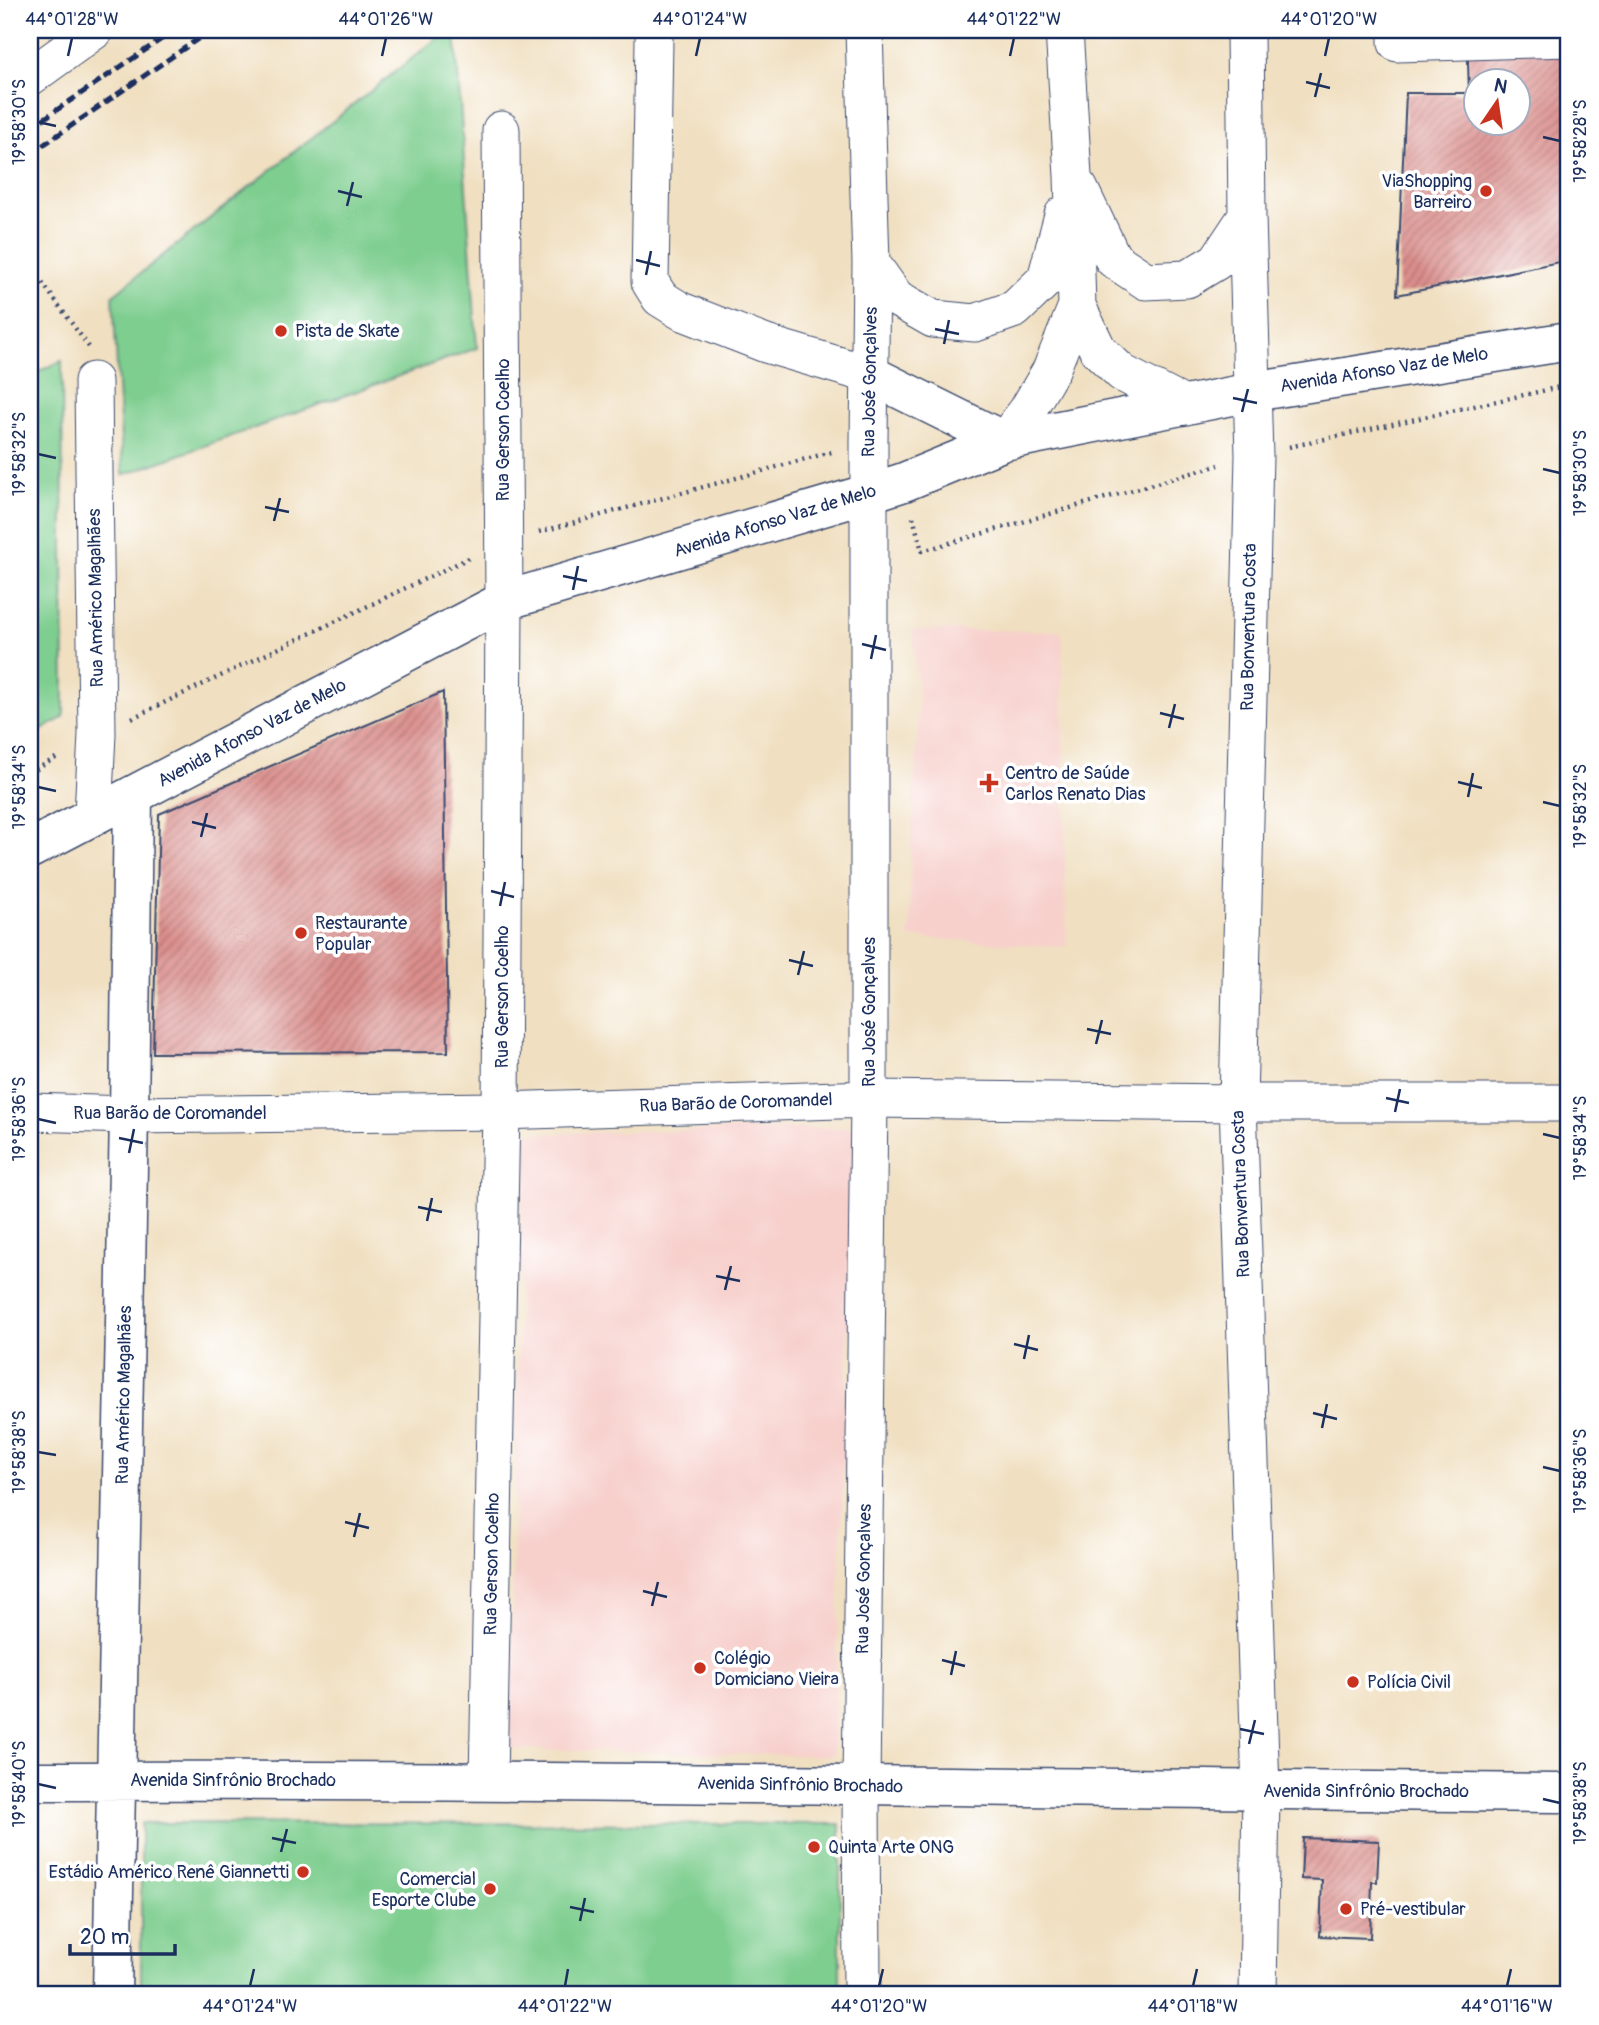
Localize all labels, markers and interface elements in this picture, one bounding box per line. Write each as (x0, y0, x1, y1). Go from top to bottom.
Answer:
text: 44°01'28"W (25, 8, 119, 31)
text: 44°01'26"W (339, 8, 433, 31)
text: 44°01'24"W (653, 8, 747, 31)
text: 44°01'22"W (967, 8, 1061, 31)
text: 44°01'20"W (1281, 8, 1377, 31)
north arrow (1462, 66, 1532, 136)
text: N (1492, 73, 1510, 100)
text: 19°58'30"S (8, 79, 31, 165)
text: 19°58'28"S (1569, 99, 1592, 183)
place label: ViaShopping Barreiro (1382, 170, 1472, 214)
marker: ViaShopping Barreiro (1478, 183, 1494, 199)
street label: Rua José Gonçalves (857, 307, 883, 457)
place label: Pista de Skate (295, 320, 400, 343)
marker: Pista de Skate (273, 323, 289, 339)
street label: Avenida Afonso Vaz de Melo (1278, 342, 1490, 398)
street label: Rua Gerson Coelho (492, 358, 515, 501)
text: 19°58'32"S (8, 412, 31, 496)
text: 19°58'30"S (1569, 430, 1592, 516)
street label: Avenida Afonso Vaz de Melo (671, 479, 879, 563)
street label: Rua Américo Magalhães (83, 508, 109, 688)
street label: Rua Bonventura Costa (1236, 543, 1262, 711)
street label: Avenida Afonso Vaz de Melo (154, 673, 351, 793)
text: 19°58'34"S (8, 745, 31, 829)
place label: Centro de Saúde Carlos Renato Dias (1005, 762, 1146, 806)
text: 19°58'32"S (1569, 764, 1592, 848)
marker: Centro de Saúde Carlos Renato Dias (979, 773, 999, 793)
place label: Restaurante Popular (315, 912, 407, 956)
marker: Restaurante Popular (293, 925, 309, 941)
street label: Rua Gerson Coelho (491, 925, 514, 1068)
street label: Rua José Gonçalves (858, 937, 881, 1087)
text: 19°58'36"S (8, 1077, 31, 1161)
street label: Rua Barão de Coromandel (639, 1088, 833, 1118)
text: 19°58'34"S (1569, 1096, 1592, 1180)
street label: Rua Barão de Coromandel (73, 1102, 267, 1125)
street label: Rua Bonventura Costa (1227, 1110, 1255, 1278)
street label: Rua Américo Magalhães (111, 1305, 137, 1485)
text: 19°58'38"S (8, 1410, 31, 1494)
text: 19°58'36"S (1569, 1429, 1592, 1513)
street label: Rua Gerson Coelho (479, 1492, 505, 1636)
street label: Rua José Gonçalves (851, 1504, 877, 1654)
place label: Colégio Domiciano Vieira (714, 1647, 839, 1691)
marker: Colégio Domiciano Vieira (692, 1660, 708, 1676)
place label: Polícia Civil (1367, 1671, 1451, 1694)
marker: Polícia Civil (1345, 1674, 1361, 1690)
text: 19°58'40"S (8, 1740, 31, 1828)
text: 19°58'38"S (1569, 1761, 1592, 1845)
street label: Avenida Sinfrônio Brochado (130, 1769, 336, 1792)
street label: Avenida Sinfrônio Brochado (697, 1772, 903, 1798)
street label: Avenida Sinfrônio Brochado (1263, 1780, 1469, 1803)
place label: Quinta Arte ONG (828, 1836, 954, 1859)
marker: Quinta Arte ONG (806, 1839, 822, 1855)
place label: Estádio Américo Renê Giannetti (49, 1861, 289, 1884)
marker: Estádio Américo Renê Giannetti (295, 1864, 311, 1880)
place label: Comercial Esporte Clube (372, 1868, 476, 1912)
marker: Comercial Esporte Clube (482, 1881, 498, 1897)
place label: Pré-vestibular (1360, 1898, 1466, 1921)
marker: Pré-vestibular (1338, 1901, 1354, 1917)
scale bar (70, 1913, 175, 1957)
text: 20 m (80, 1924, 129, 1951)
text: 44°01'24"W (203, 1995, 297, 2018)
text: 44°01'22"W (518, 1995, 612, 2018)
text: 44°01'20"W (831, 1995, 927, 2018)
text: 44°01'18"W (1148, 1995, 1238, 2018)
text: 44°01'16"W (1461, 1995, 1553, 2018)

